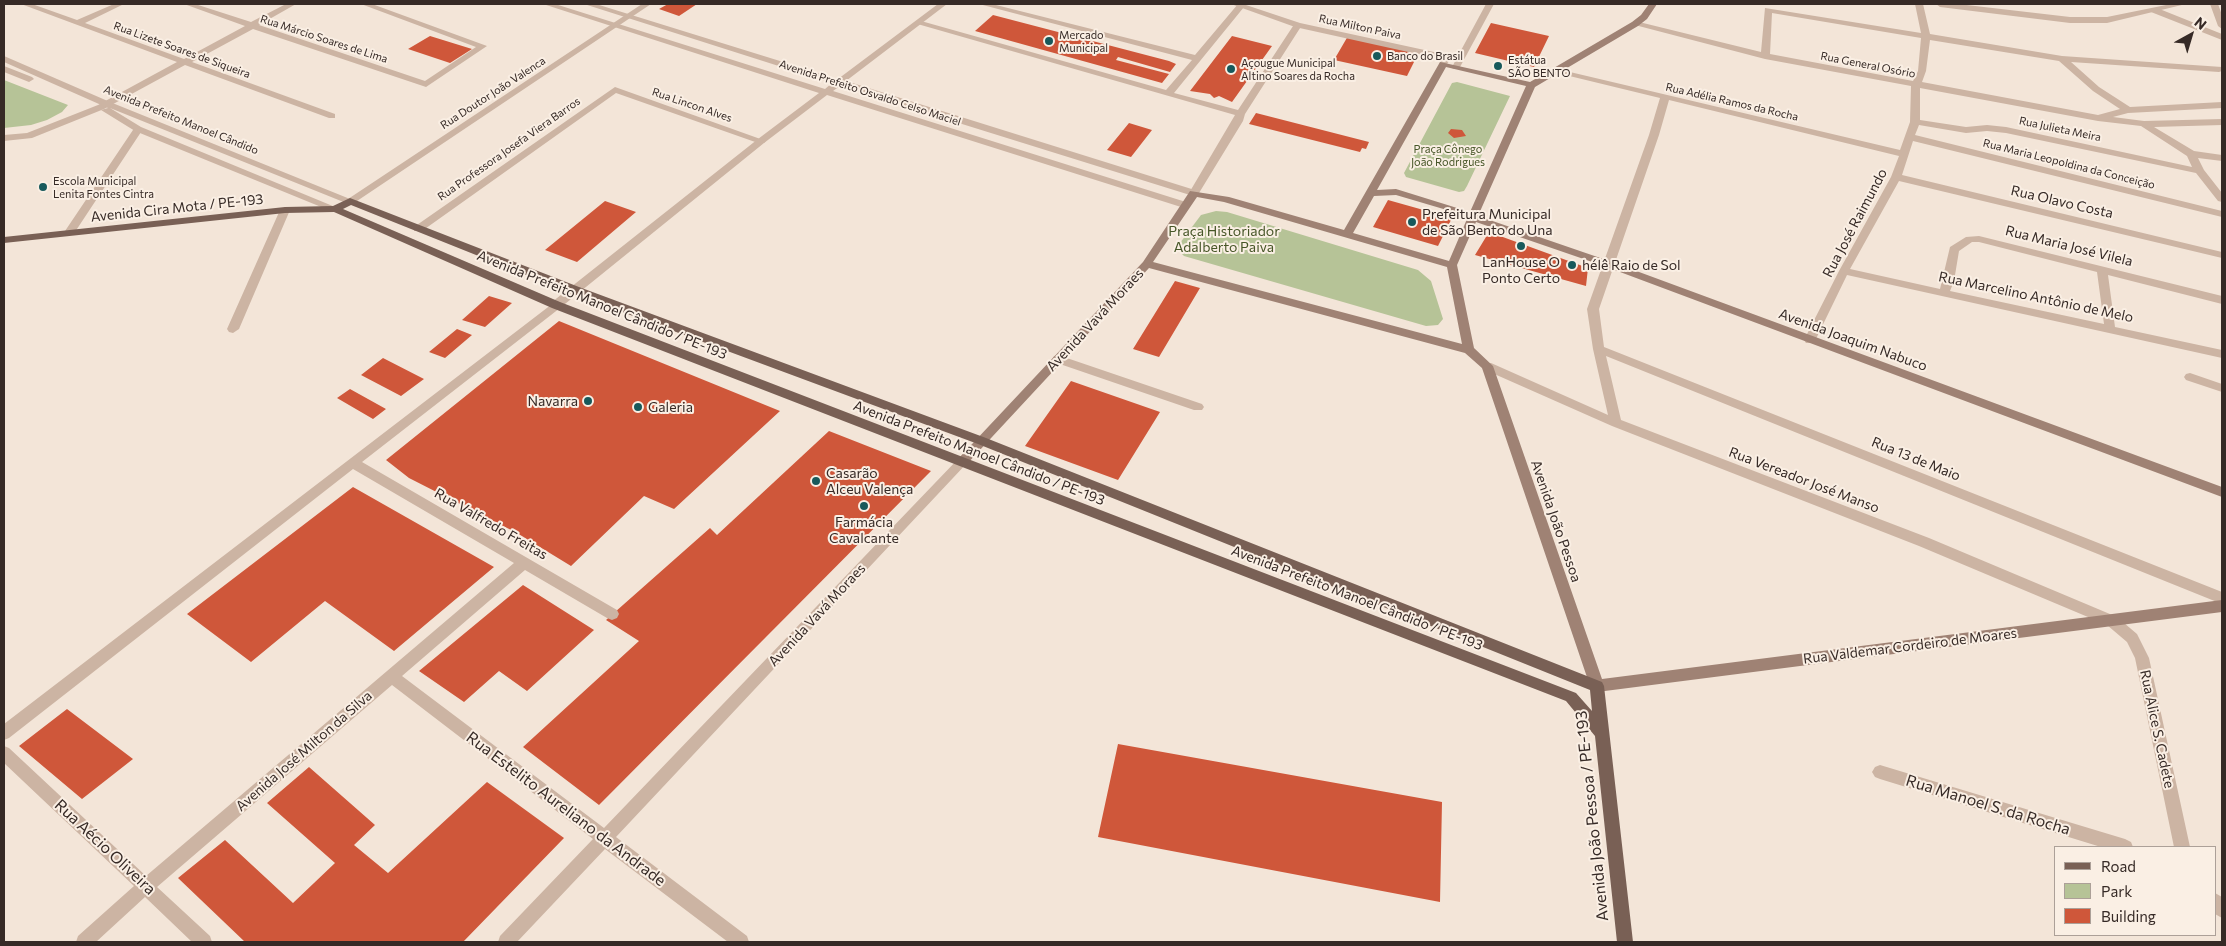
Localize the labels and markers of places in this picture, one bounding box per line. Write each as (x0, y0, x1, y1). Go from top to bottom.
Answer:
place label: Mercado Municipal (1059, 28, 1108, 54)
marker: Mercado Municipal (1043, 35, 1055, 47)
place label: Banco do Brasil (1387, 49, 1463, 63)
marker: Banco do Brasil (1371, 50, 1383, 62)
place label: Estátua SÃO BENTO (1508, 53, 1570, 79)
place label: Açougue Municipal Altino Soares da Rocha (1241, 56, 1355, 82)
marker: Estátua SÃO BENTO (1492, 60, 1504, 72)
marker: Açougue Municipal Altino Soares da Rocha (1225, 63, 1237, 75)
place label: Escola Municipal Lenita Fontes Cintra (53, 174, 154, 200)
marker: Escola Municipal Lenita Fontes Cintra (37, 181, 49, 193)
place label: Prefeitura Municipal de São Bento do Una (1422, 206, 1552, 238)
marker: Prefeitura Municipal de São Bento do Una (1406, 216, 1418, 228)
marker: LanHouse O Ponto Certo (1515, 240, 1527, 252)
place label: LanHouse O Ponto Certo (1482, 254, 1560, 286)
place label: hélê Raio de Sol (1582, 257, 1681, 273)
marker: hélê Raio de Sol (1566, 259, 1578, 271)
place label: Navarra (528, 393, 578, 409)
marker: Navarra (582, 395, 594, 407)
place label: Galeria (648, 399, 693, 415)
marker: Galeria (632, 401, 644, 413)
place label: Casarão Alceu Valença (826, 465, 913, 498)
marker: Casarão Alceu Valença (810, 475, 822, 487)
marker: Farmácia Cavalcante (858, 500, 870, 512)
place label: Farmácia Cavalcante (829, 514, 899, 546)

